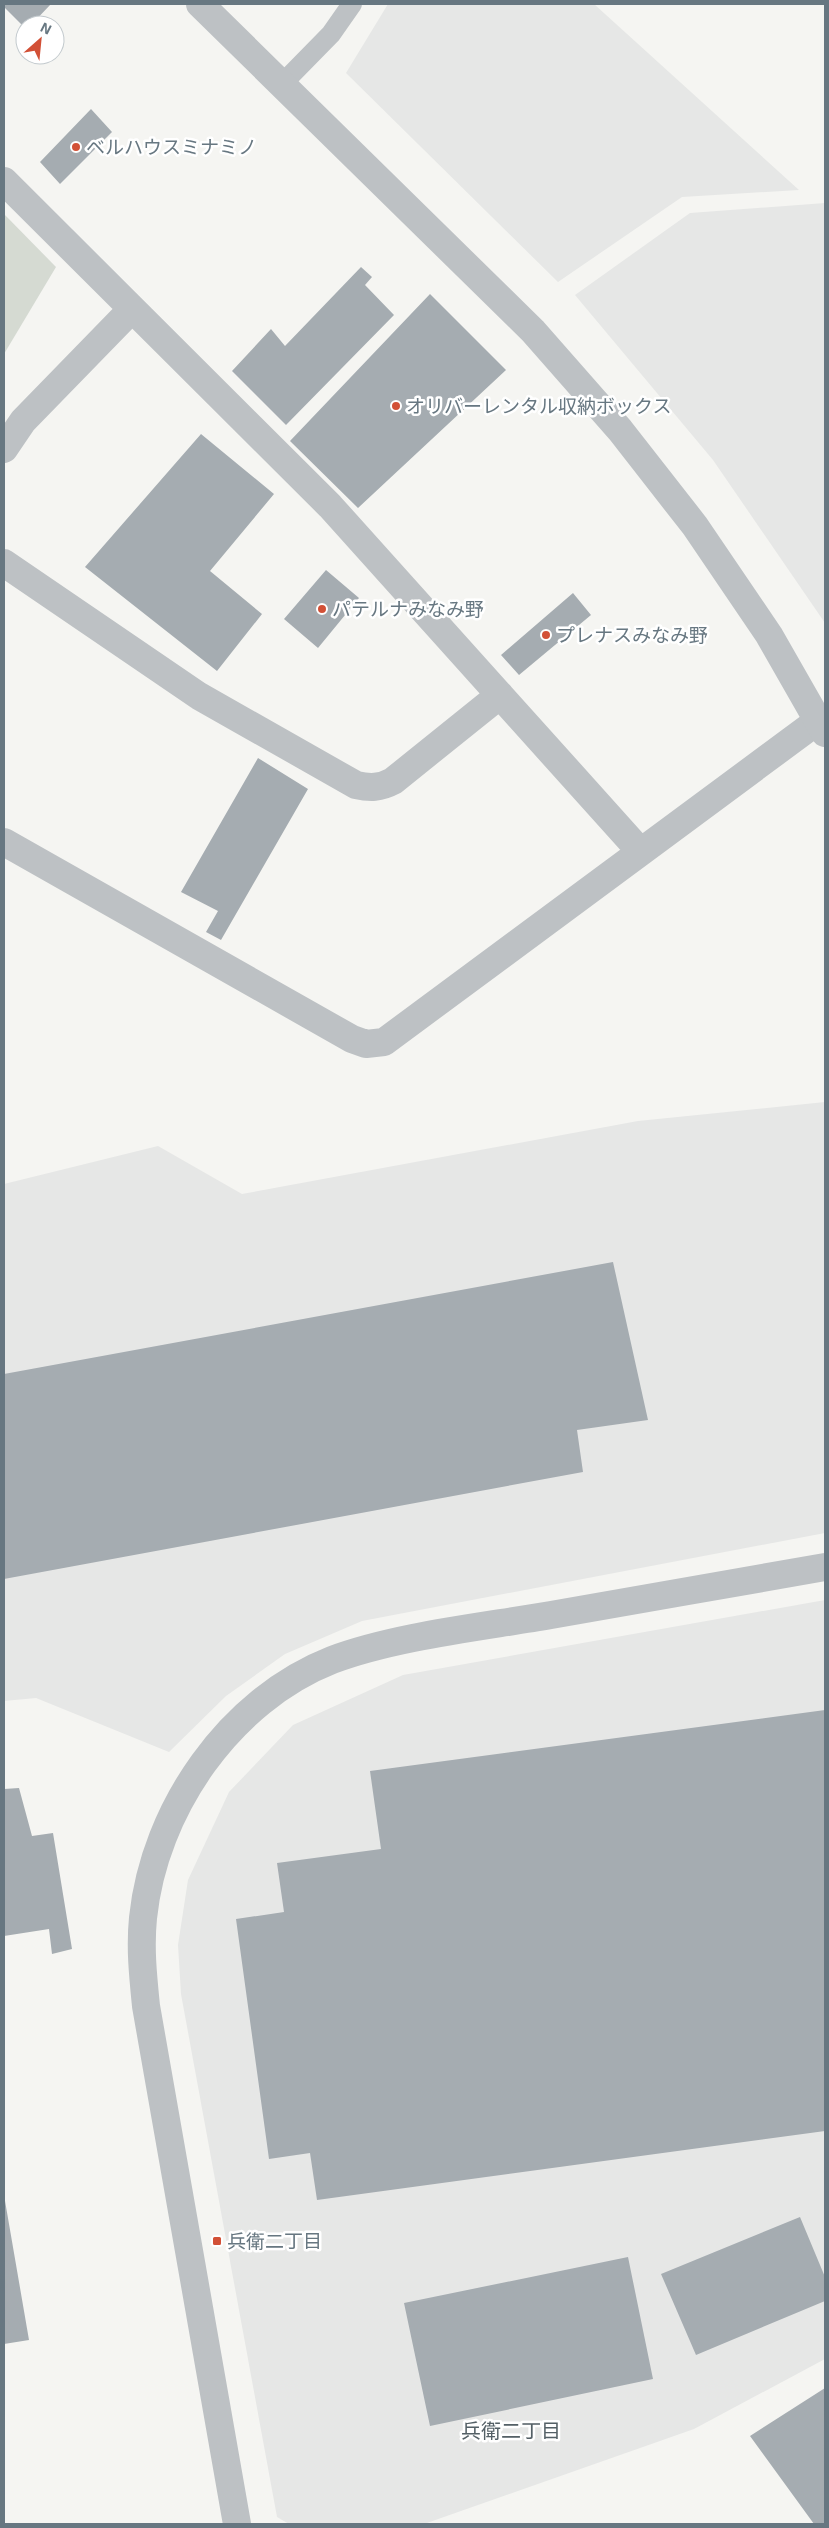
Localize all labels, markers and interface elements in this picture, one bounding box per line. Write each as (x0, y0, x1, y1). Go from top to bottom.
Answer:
north arrow (15, 15, 65, 65)
text: N (38, 18, 54, 38)
place label: ベルハウスミナミノ (86, 135, 257, 158)
marker: ベルハウスミナミノ (70, 141, 82, 153)
place label: オリバーレンタル収納ボックス (406, 394, 671, 417)
marker: オリバーレンタル収納ボックス (390, 400, 402, 412)
place label: パテルナみなみ野 (332, 597, 484, 620)
marker: パテルナみなみ野 (316, 603, 328, 615)
place label: プレナスみなみ野 (556, 623, 708, 646)
marker: プレナスみなみ野 (540, 629, 552, 641)
place label: 兵衛二丁目 (227, 2229, 322, 2252)
marker: 兵衛二丁目 (211, 2235, 223, 2247)
district label: 兵衛二丁目 (461, 2418, 561, 2442)

